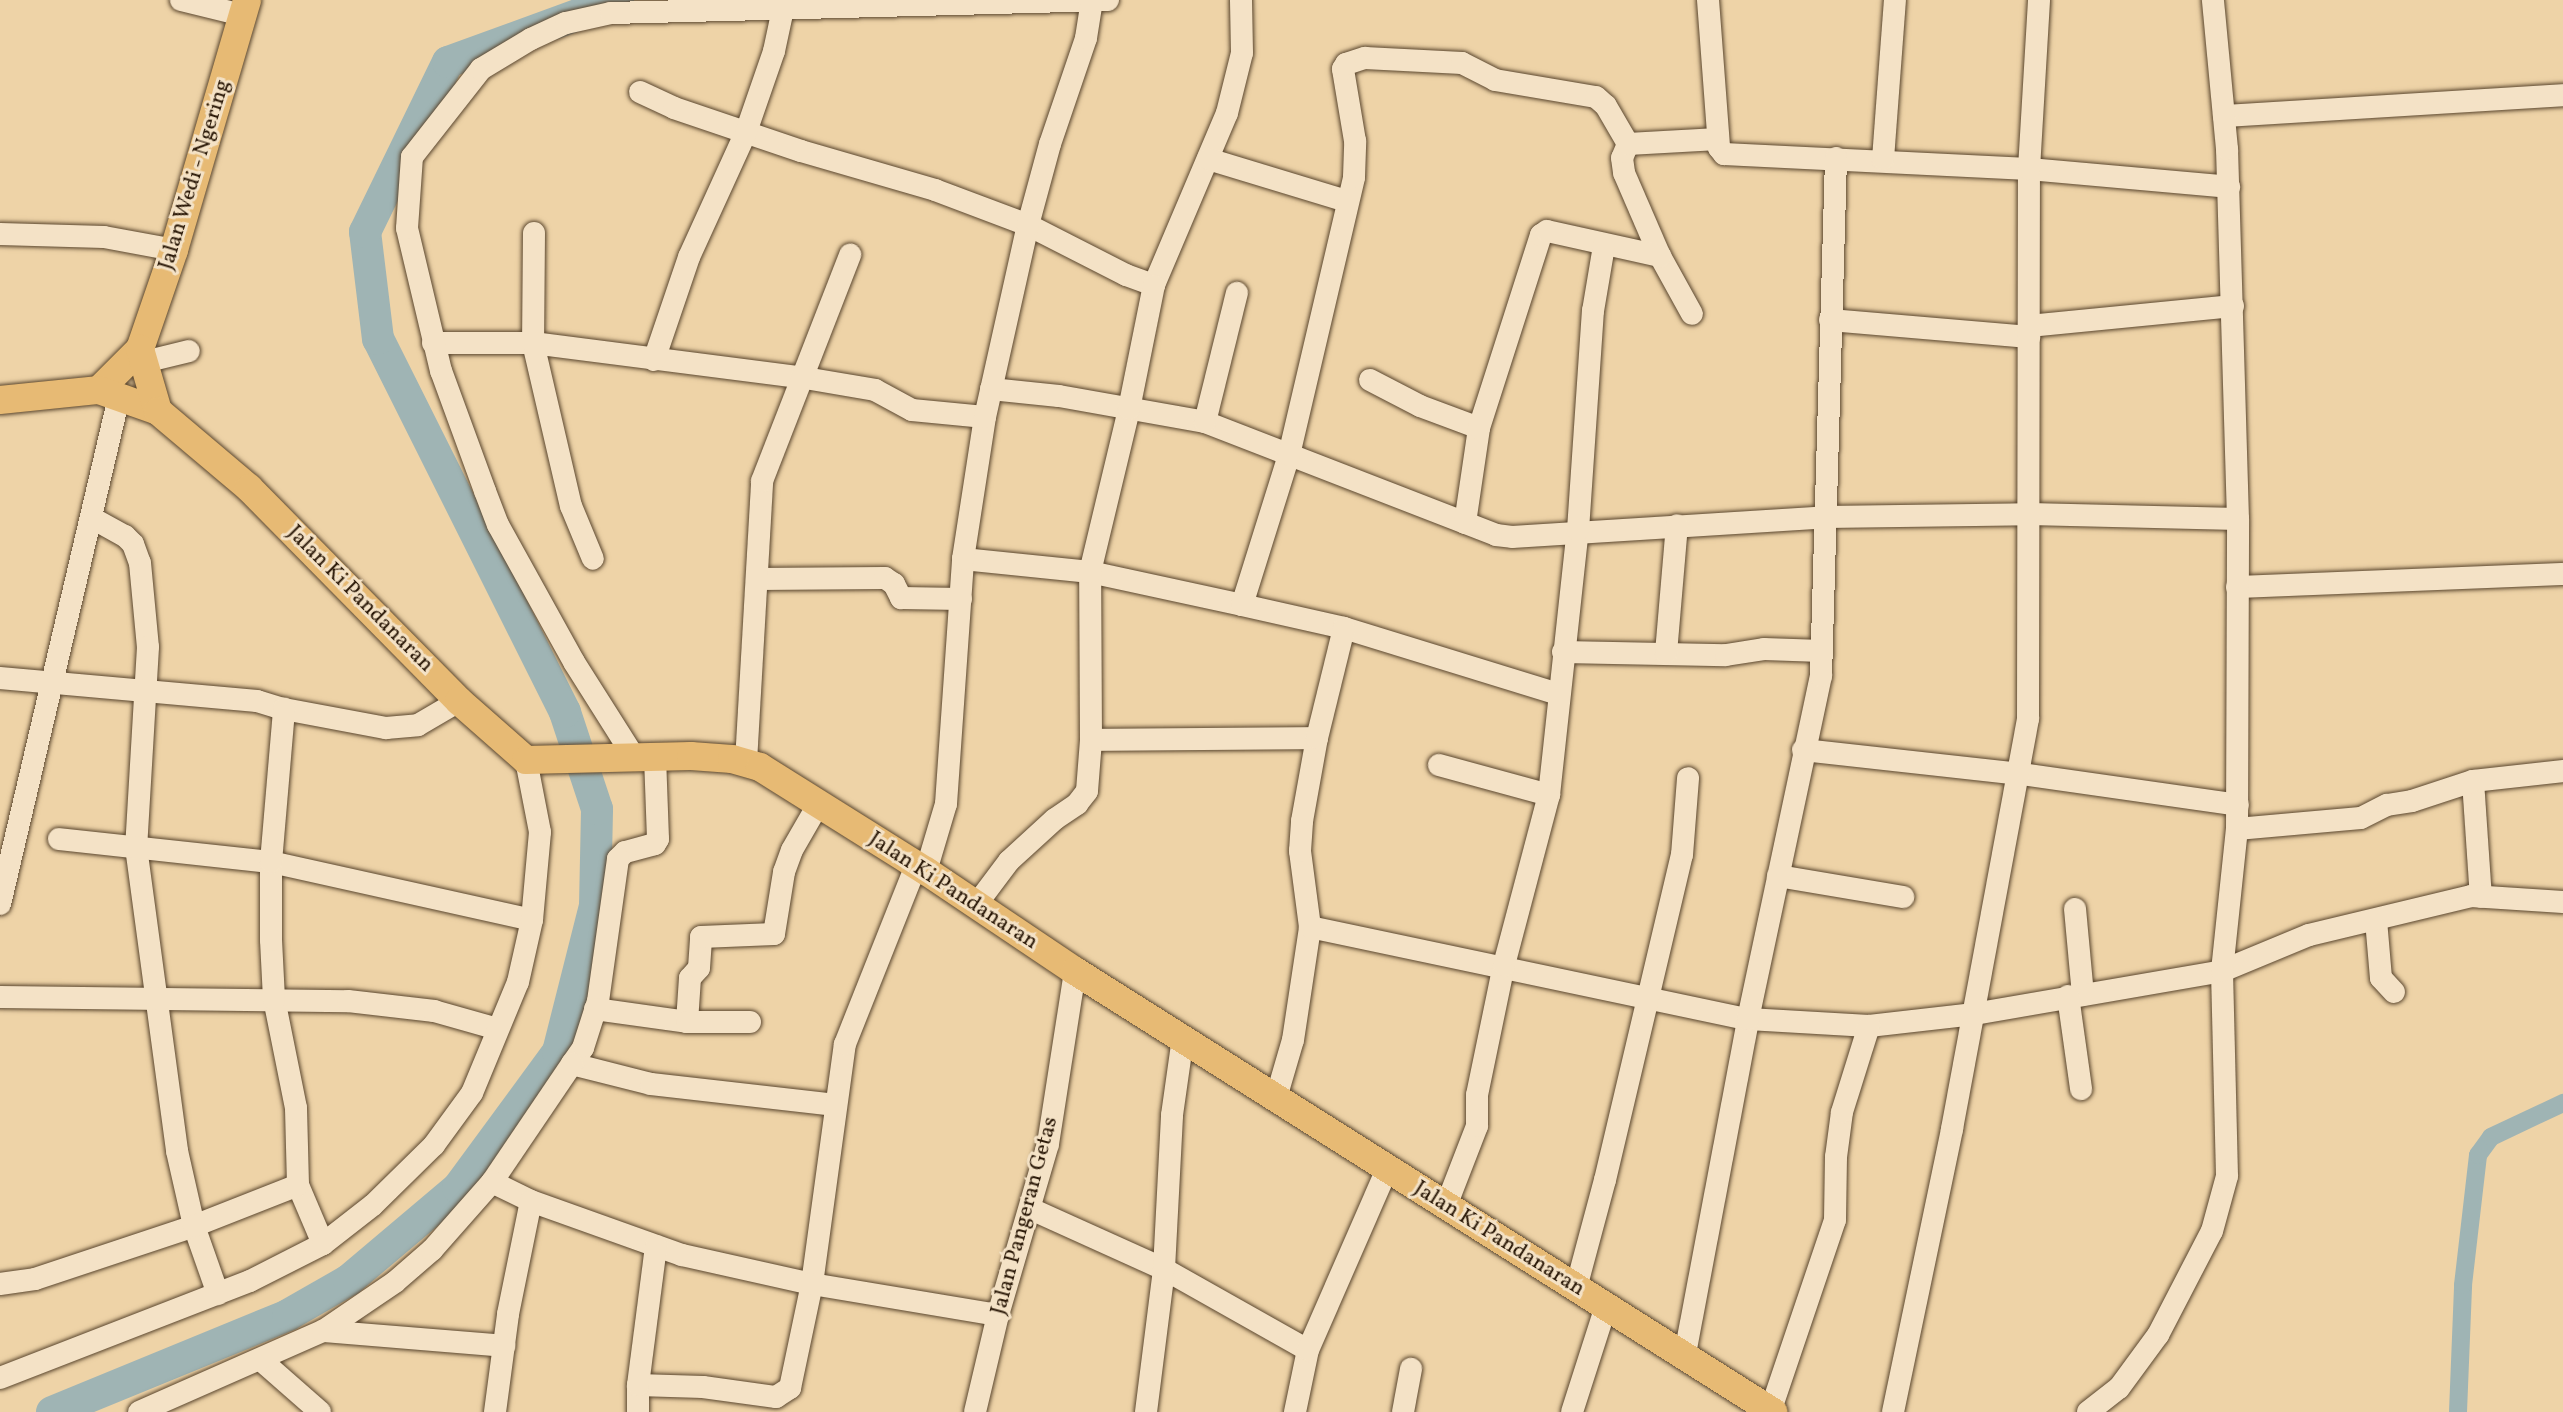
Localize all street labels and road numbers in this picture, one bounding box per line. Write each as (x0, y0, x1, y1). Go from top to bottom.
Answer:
street label: Jalan Wedi - Ngering (153, 76, 237, 274)
street label: Jalan Ki Pandanaran (281, 520, 439, 678)
street label: Jalan Ki Pandanaran (863, 826, 1043, 956)
street label: Jalan Pangeran Getas (986, 1114, 1064, 1318)
street label: Jalan Ki Pandanaran (1409, 1176, 1589, 1302)

